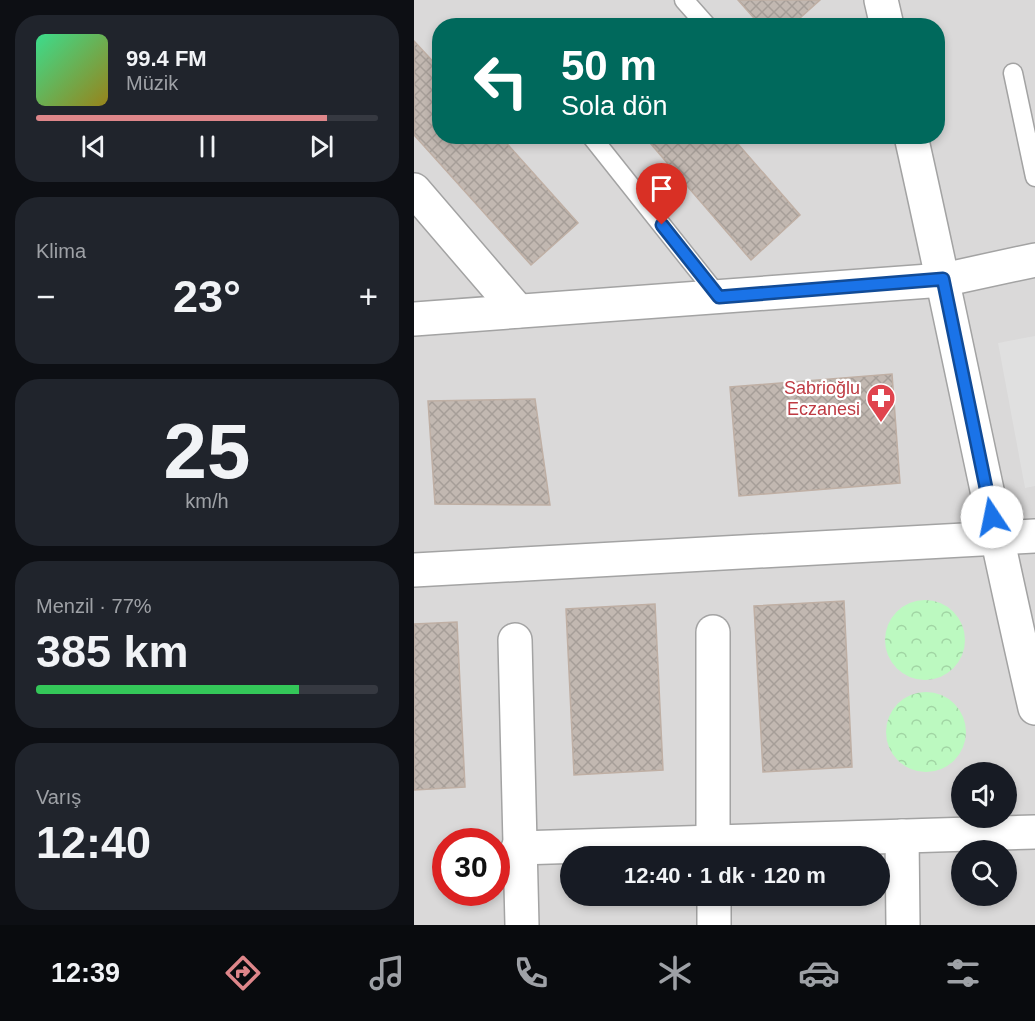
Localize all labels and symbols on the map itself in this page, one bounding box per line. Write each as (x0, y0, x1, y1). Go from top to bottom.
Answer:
pin (636, 163, 687, 225)
place label: Sabrioğlu Eczanesi (784, 378, 860, 419)
pharmacy icon: Sabrioğlu Eczanesi (865, 382, 897, 424)
position arrow (960, 485, 1024, 549)
speed limit sign: 30 (432, 828, 510, 906)

